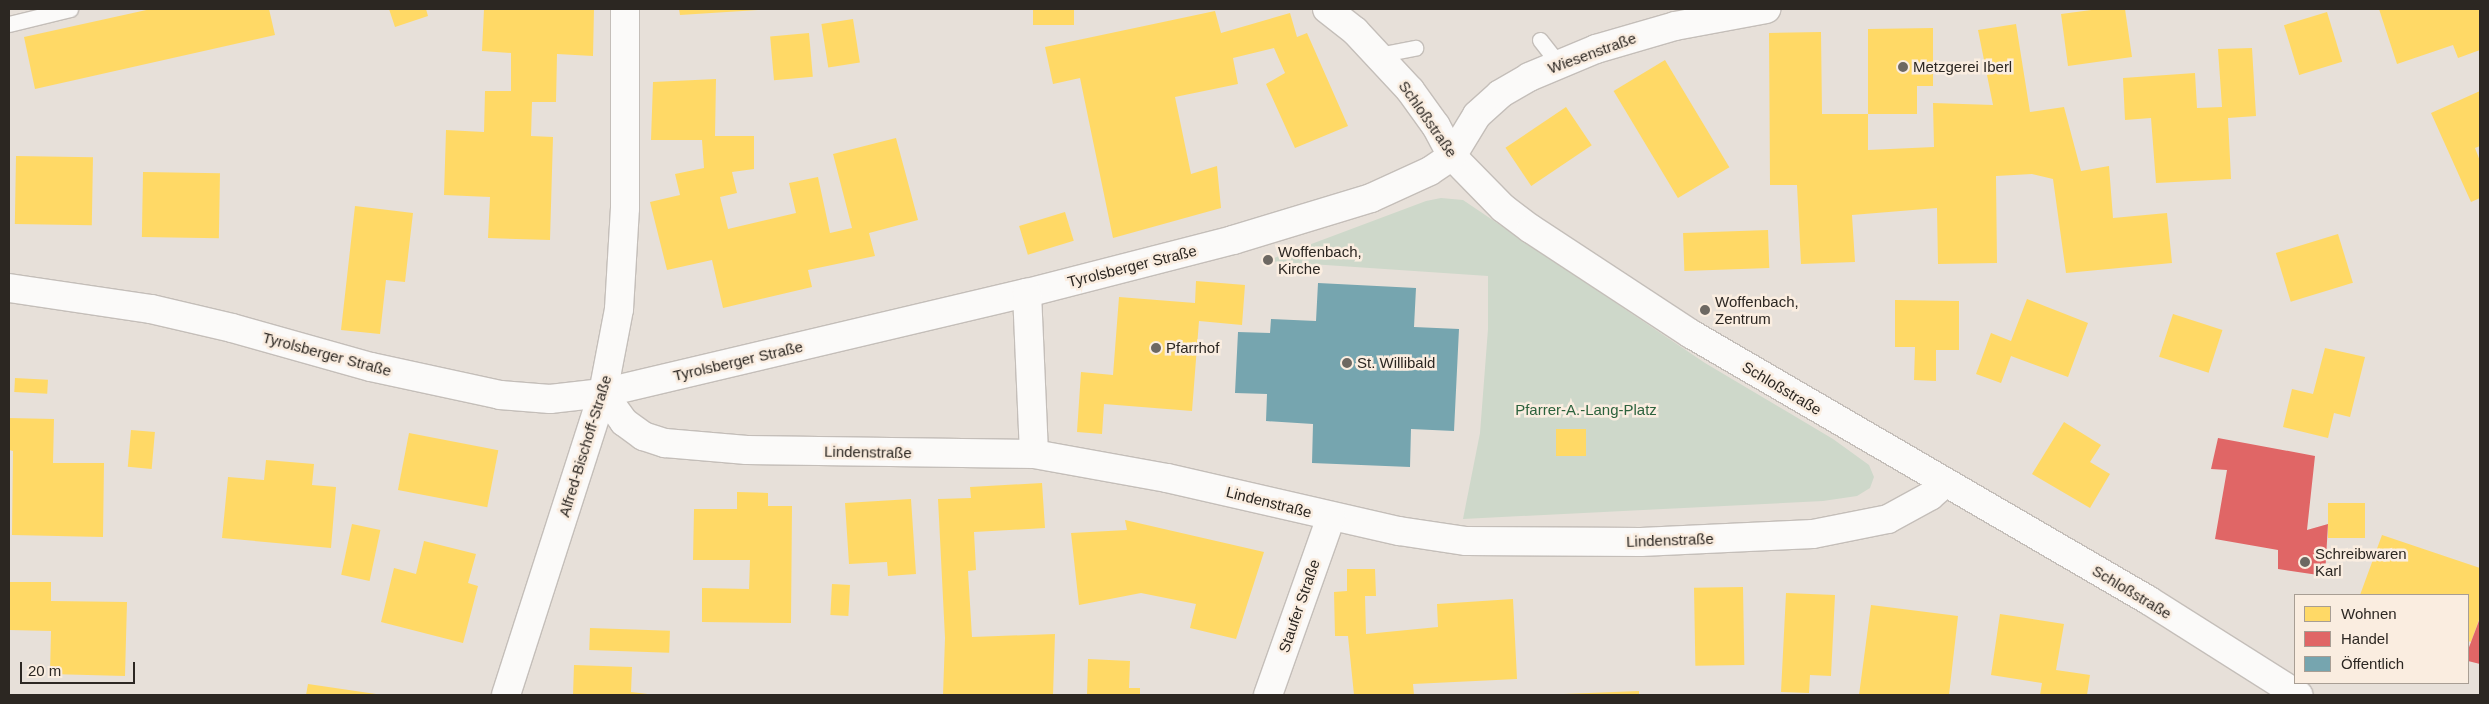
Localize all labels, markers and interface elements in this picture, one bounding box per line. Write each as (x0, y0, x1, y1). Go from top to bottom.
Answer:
street label: Wiesenstraße (1545, 29, 1639, 77)
place label: Metzgerei Iberl (1913, 58, 2012, 76)
marker: Metzgerei Iberl (1897, 61, 1909, 73)
street label: Schloßstraße (1395, 77, 1461, 161)
street label: Tyrolsberger Straße (1066, 241, 1198, 291)
place label: Woffenbach, Kirche (1278, 242, 1362, 277)
marker: Woffenbach, Kirche (1262, 254, 1274, 266)
place label: Woffenbach, Zentrum (1715, 292, 1799, 327)
marker: Woffenbach, Zentrum (1699, 304, 1711, 316)
street label: Tyrolsberger Straße (261, 328, 393, 380)
street label: Tyrolsberger Straße (671, 337, 805, 385)
place label: Pfarrhof (1166, 339, 1219, 357)
marker: Pfarrhof (1150, 342, 1162, 354)
place label: St. Willibald (1357, 354, 1435, 372)
marker: St. Willibald (1341, 357, 1353, 369)
street label: Schloßstraße (1739, 357, 1825, 419)
street label: Alfred-Bischoff-Straße (555, 373, 615, 519)
park label: Pfarrer-A.-Lang-Platz (1515, 401, 1657, 419)
street label: Lindenstraße (824, 442, 912, 462)
street label: Lindenstraße (1224, 483, 1314, 521)
street label: Lindenstraße (1626, 529, 1714, 551)
place label: Schreibwaren Karl (2315, 544, 2407, 579)
marker: Schreibwaren Karl (2299, 556, 2311, 568)
street label: Staufer Straße (1275, 557, 1323, 655)
street label: Schloßstraße (2089, 561, 2175, 623)
legend (2294, 594, 2469, 684)
text: Wohnen (2341, 605, 2397, 622)
text: Handel (2341, 630, 2389, 647)
scale bar (22, 652, 138, 684)
text: Öffentlich (2341, 655, 2404, 672)
text: 20 m (28, 662, 61, 679)

